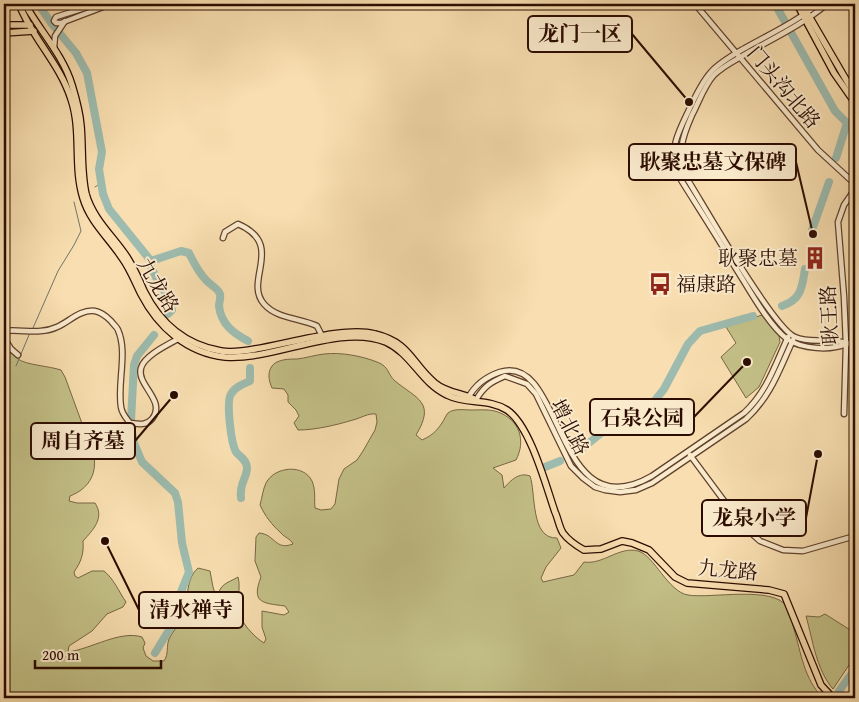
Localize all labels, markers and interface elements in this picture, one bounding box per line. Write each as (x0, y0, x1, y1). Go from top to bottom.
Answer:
callout: 龙门一区 (528, 16, 632, 52)
text: 龙门一区 (538, 18, 622, 49)
street label: 门头沟北路 (741, 39, 828, 134)
callout: 耿聚忠墓文保碑 (629, 144, 796, 180)
text: 耿聚忠墓文保碑 (640, 146, 787, 177)
place label: 耿聚忠墓 (718, 243, 798, 272)
building icon: 耿聚忠墓 (802, 245, 828, 271)
street label: 九龙路 (131, 252, 186, 318)
place label: 福康路 (676, 269, 736, 298)
bus stop icon: 福康路 (647, 271, 673, 297)
street label: 耿王路 (812, 284, 845, 346)
street label: 增北路 (544, 393, 597, 460)
callout: 石泉公园 (590, 399, 694, 435)
text: 石泉公园 (600, 402, 684, 433)
callout: 周自齐墓 (31, 423, 135, 459)
text: 周自齐墓 (41, 425, 125, 456)
callout: 龙泉小学 (702, 500, 806, 536)
text: 龙泉小学 (712, 502, 796, 533)
street label: 九龙路 (697, 552, 759, 587)
callout: 清水禅寺 (139, 592, 243, 628)
text: 清水禅寺 (149, 594, 233, 625)
scale bar (35, 637, 161, 669)
text: 200 m (42, 644, 80, 665)

